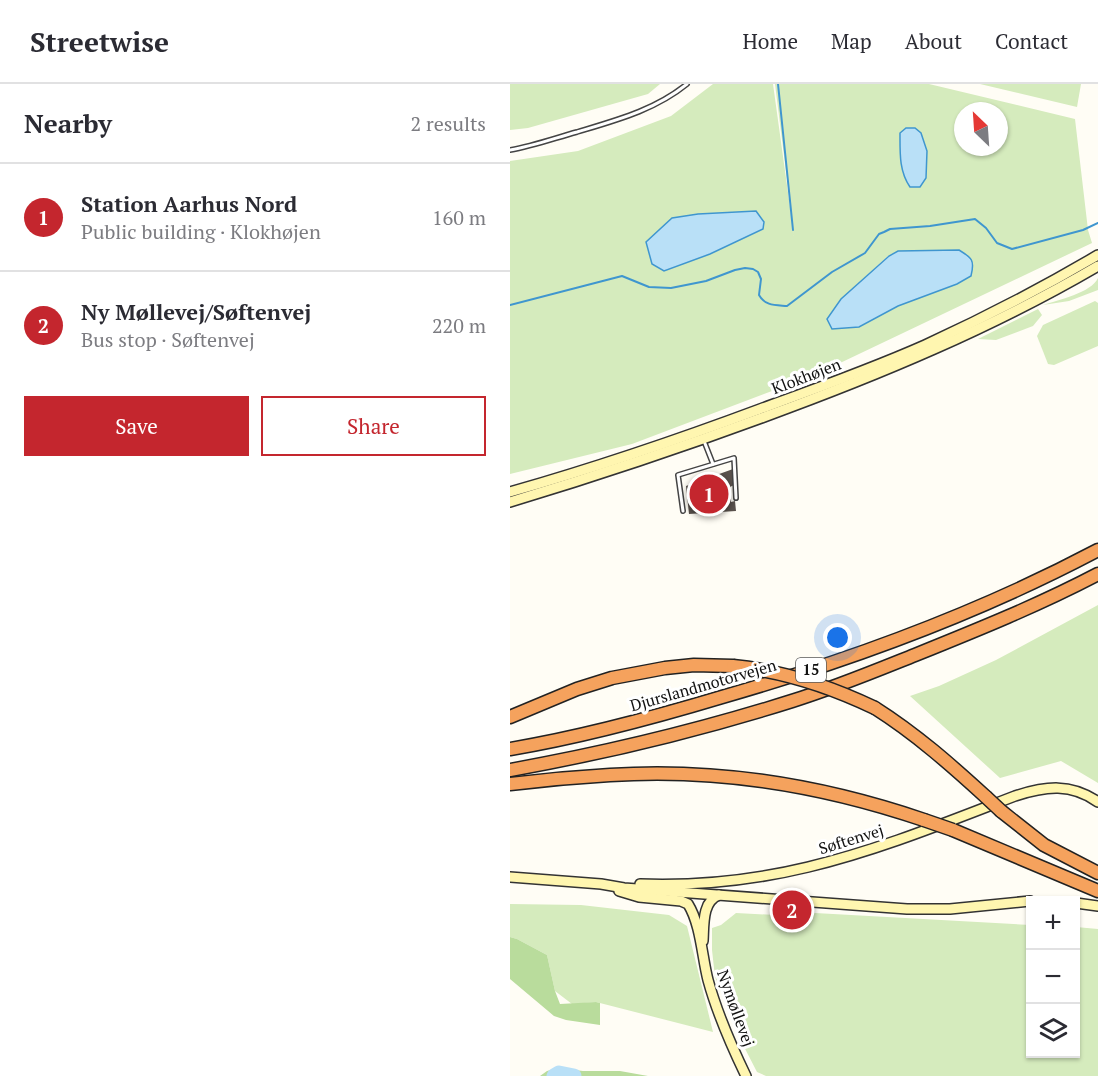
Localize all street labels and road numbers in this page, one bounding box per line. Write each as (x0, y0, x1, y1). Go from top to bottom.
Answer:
street label: Klokhøjen (768, 353, 844, 399)
street label: Djurslandmotorvejen (627, 653, 779, 716)
road number: 15 (796, 658, 826, 682)
street label: Søftenvej (816, 819, 886, 859)
street label: Nymøllevej (712, 966, 760, 1050)

